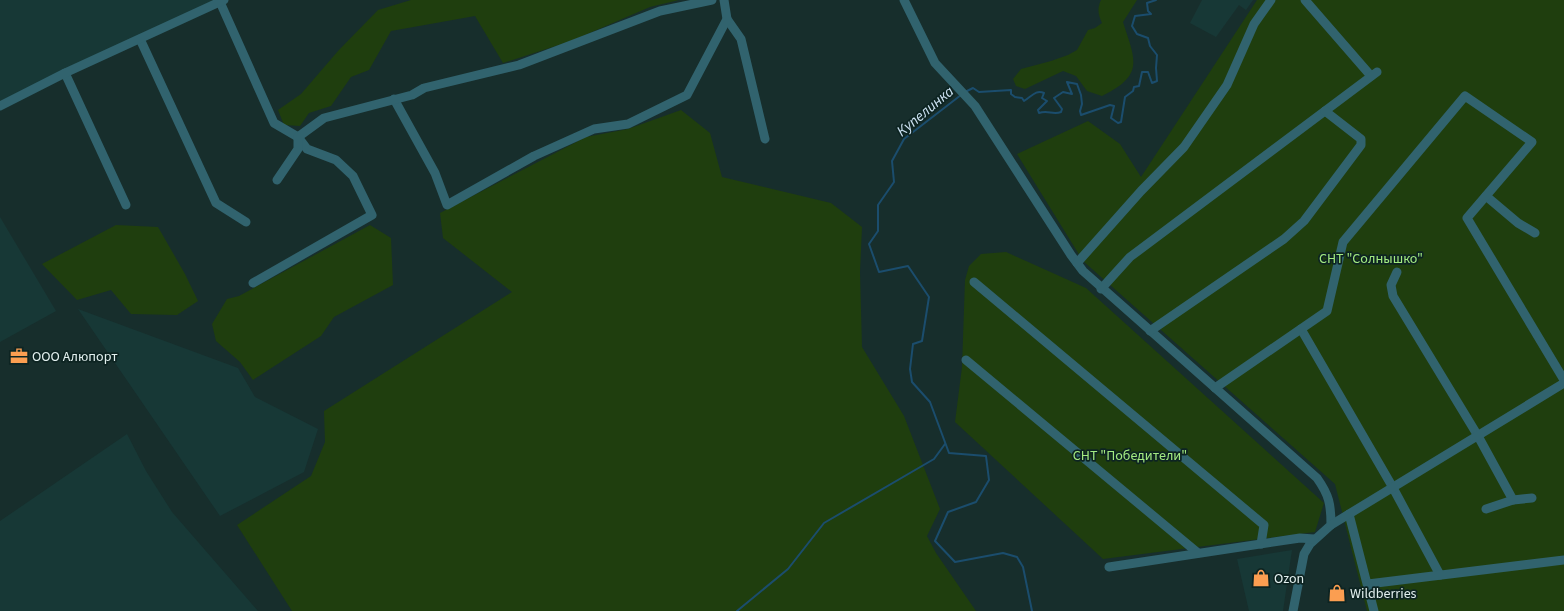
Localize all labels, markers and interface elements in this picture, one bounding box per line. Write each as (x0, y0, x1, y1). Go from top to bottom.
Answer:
water label: Купелинка (892, 81, 958, 142)
park label: СНТ "Солнышко" (1319, 249, 1423, 269)
office icon: ООО Алюпорт (9, 346, 29, 366)
place label: ООО Алюпорт (32, 347, 118, 367)
park label: СНТ "Победители" (1073, 446, 1187, 466)
shop icon: Ozon (1251, 568, 1271, 588)
place label: Ozon (1274, 569, 1304, 589)
shop icon: Wildberries (1327, 583, 1347, 603)
place label: Wildberries (1350, 584, 1417, 604)

